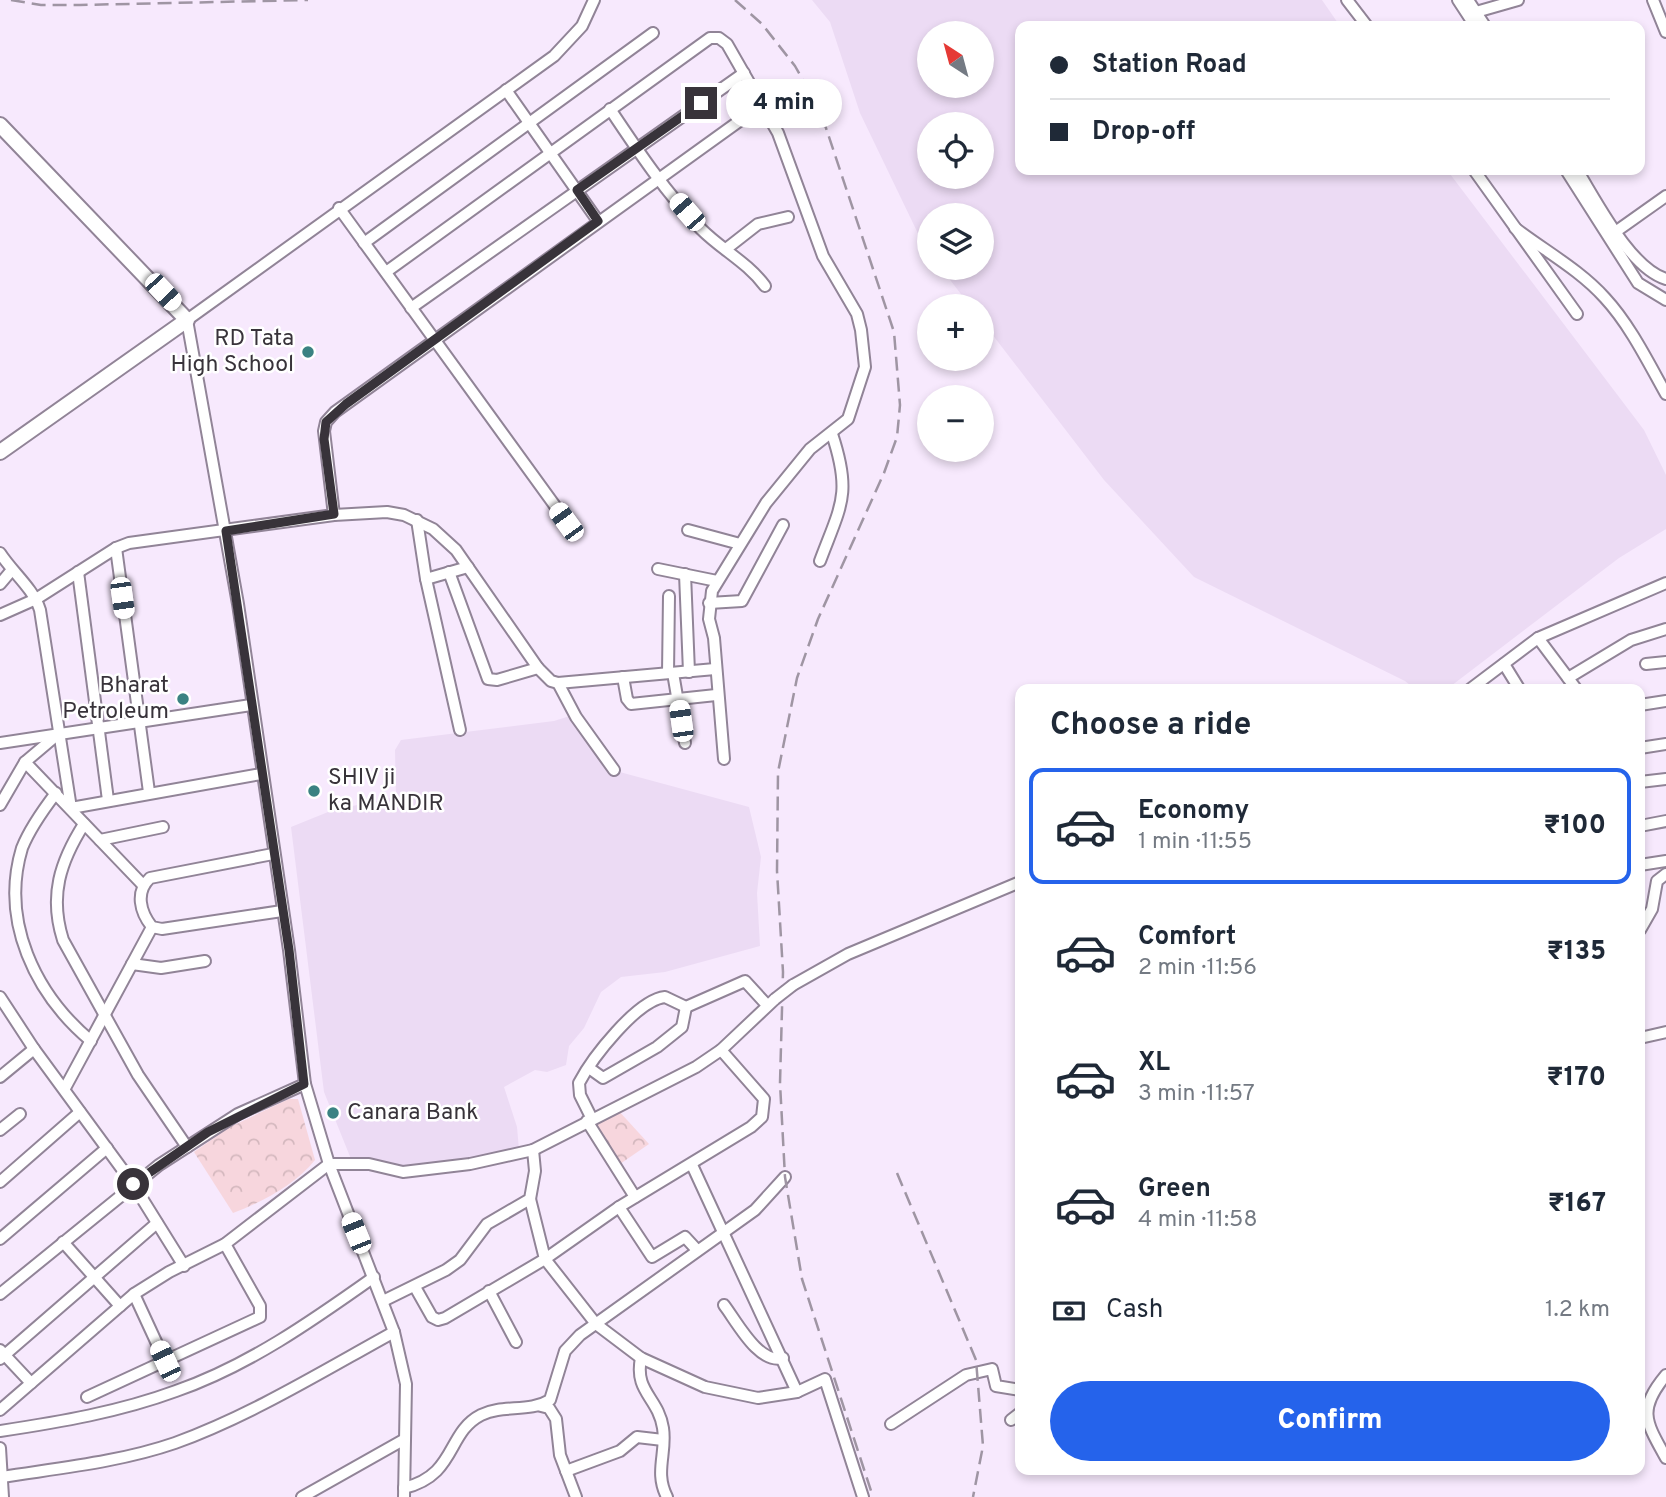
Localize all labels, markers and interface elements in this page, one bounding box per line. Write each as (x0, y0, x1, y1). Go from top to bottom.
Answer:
north arrow (917, 21, 994, 98)
map controls (917, 21, 994, 462)
text: Station Road (1092, 49, 1247, 82)
callout: 4 min (726, 78, 841, 128)
route end (685, 87, 717, 119)
text: 4 min (753, 89, 815, 118)
button: locate (917, 112, 994, 189)
text: Drop-off (1092, 116, 1195, 149)
car (666, 189, 709, 235)
button: layers (917, 203, 994, 280)
car (141, 269, 186, 315)
button: + (917, 294, 994, 371)
place label: RD Tata High School (171, 325, 294, 380)
marker: RD Tata High School (300, 344, 316, 360)
button: − (917, 385, 994, 462)
car (546, 499, 587, 545)
car (109, 576, 136, 620)
place label: Bharat Petroleum (62, 672, 169, 727)
marker: Bharat Petroleum (175, 691, 191, 707)
car (668, 699, 695, 743)
text: Choose a ride (1050, 706, 1251, 746)
place label: SHIV ji ka MANDIR (328, 764, 444, 819)
marker: SHIV ji ka MANDIR (306, 783, 322, 799)
icon: car (1054, 795, 1117, 858)
text: Economy (1138, 795, 1249, 828)
text: ₹100 (1543, 810, 1606, 843)
text: 1 min · 11:55 (1138, 828, 1252, 857)
icon: car (1054, 921, 1117, 984)
text: Comfort (1138, 921, 1236, 954)
text: ₹135 (1547, 936, 1606, 969)
text: 2 min · 11:56 (1138, 954, 1257, 983)
icon: car (1054, 1047, 1117, 1110)
text: XL (1138, 1047, 1170, 1080)
text: ₹170 (1547, 1062, 1606, 1095)
text: 3 min · 11:57 (1138, 1080, 1255, 1109)
place label: Canara Bank (347, 1099, 479, 1128)
marker: Canara Bank (325, 1105, 341, 1121)
route start (117, 1168, 149, 1200)
icon: car (1054, 1173, 1117, 1236)
text: Green (1138, 1173, 1211, 1206)
text: ₹167 (1548, 1188, 1606, 1221)
text: 4 min · 11:58 (1138, 1206, 1257, 1235)
car (339, 1210, 374, 1256)
icon: cash (1050, 1292, 1088, 1330)
text: Cash (1106, 1294, 1163, 1327)
text: 1.2 km (1545, 1296, 1610, 1325)
car (147, 1338, 184, 1384)
button: Confirm (1050, 1381, 1610, 1461)

